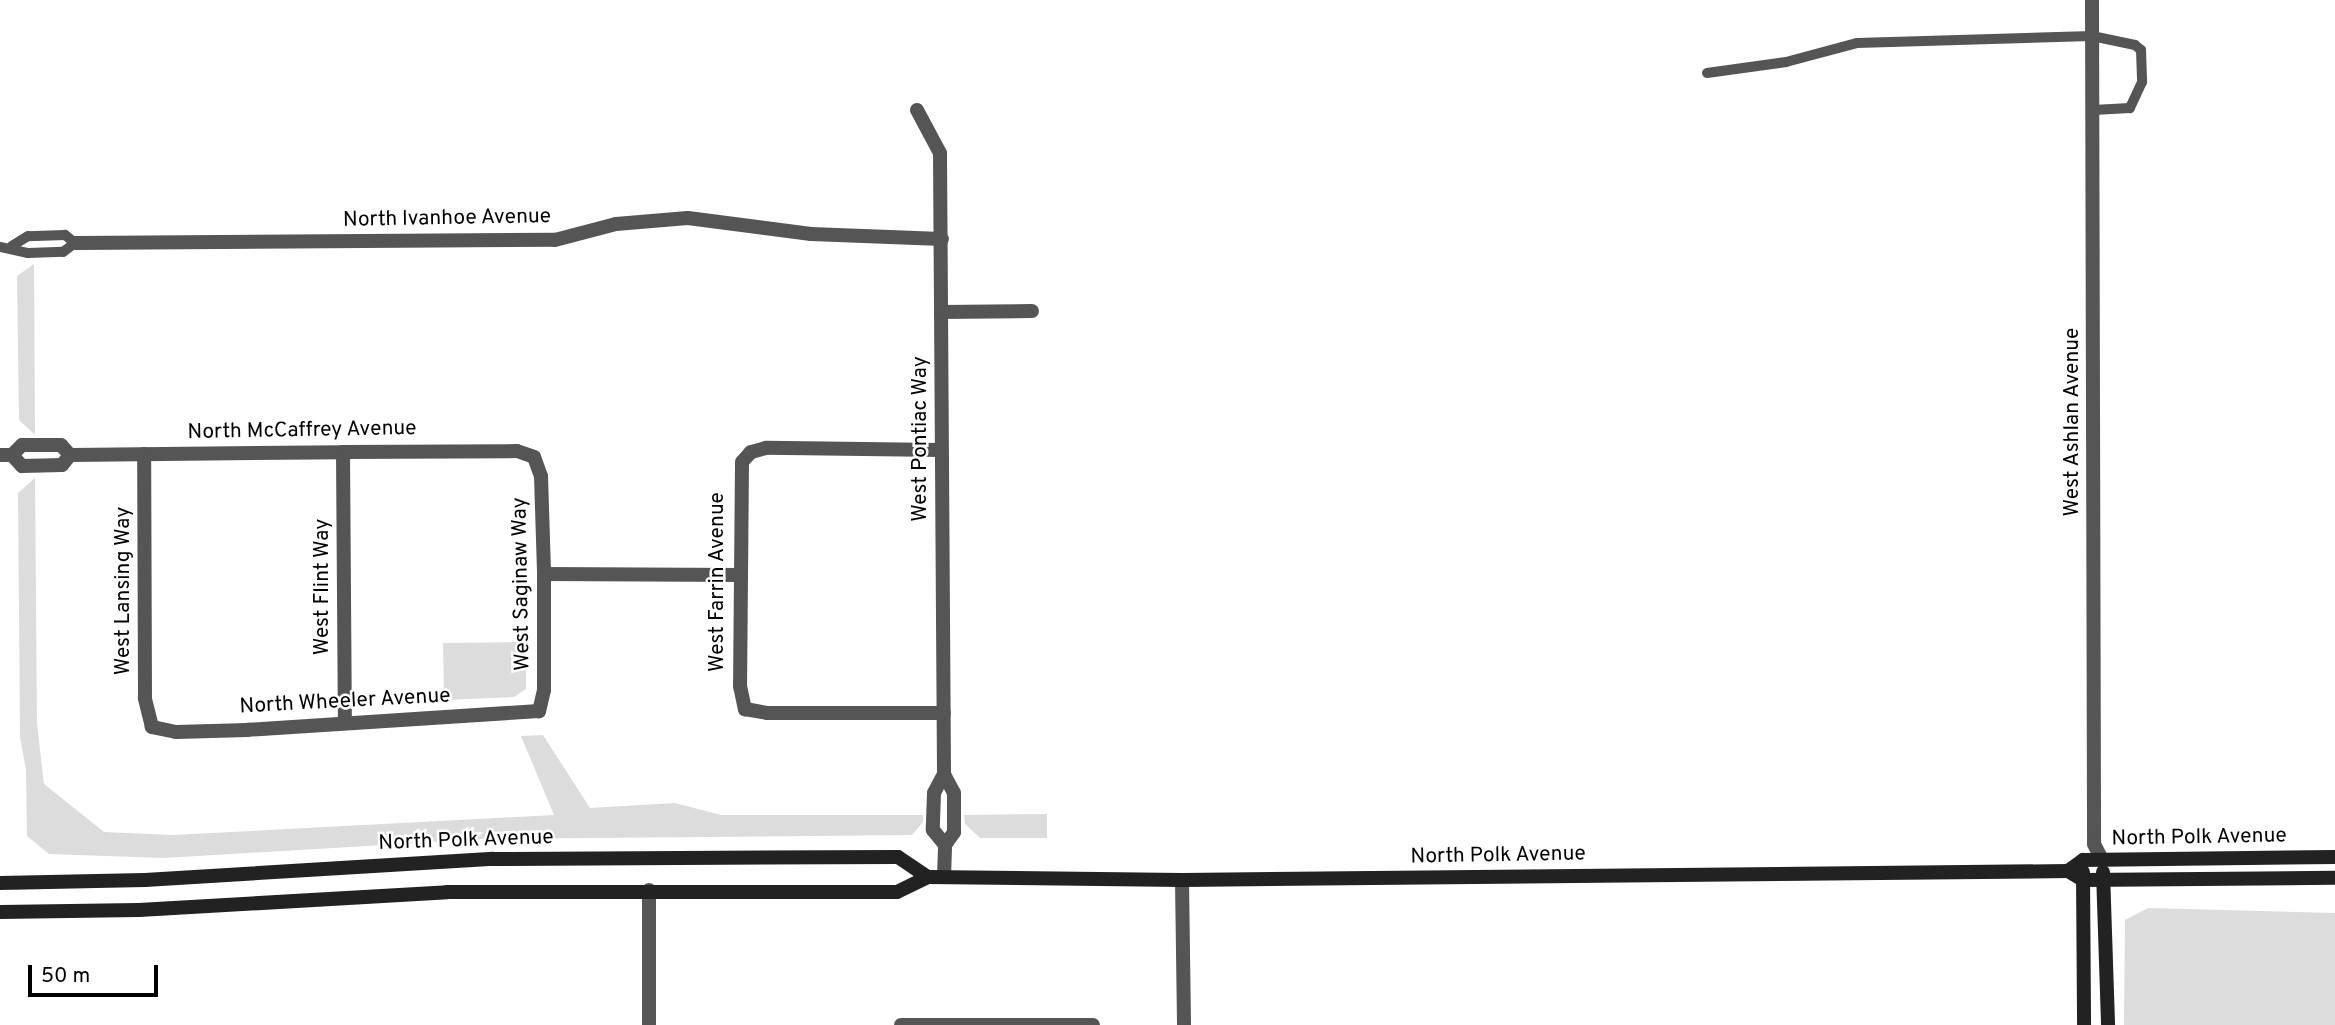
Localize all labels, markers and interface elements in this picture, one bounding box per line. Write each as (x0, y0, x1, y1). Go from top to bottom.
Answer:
street label: North lvanhoe Avenue (342, 205, 552, 233)
street label: West Ashlan Avenue (2060, 327, 2086, 517)
street label: West Pontiac Way (908, 356, 934, 522)
street label: North McCaffrey Avenue (187, 416, 417, 446)
street label: West Farrin Avenue (705, 492, 731, 672)
street label: West Saginaw Way (508, 497, 536, 671)
street label: West Lansing Way (111, 506, 137, 676)
street label: West Flint Way (310, 518, 336, 656)
street label: North Wheeler Avenue (238, 684, 452, 720)
street label: North Polk Avenue (2111, 824, 2287, 852)
street label: North Polk Avenue (378, 825, 554, 857)
street label: North Polk Avenue (1410, 842, 1586, 870)
scale bar (32, 951, 161, 995)
text: 50 m (41, 963, 90, 990)

